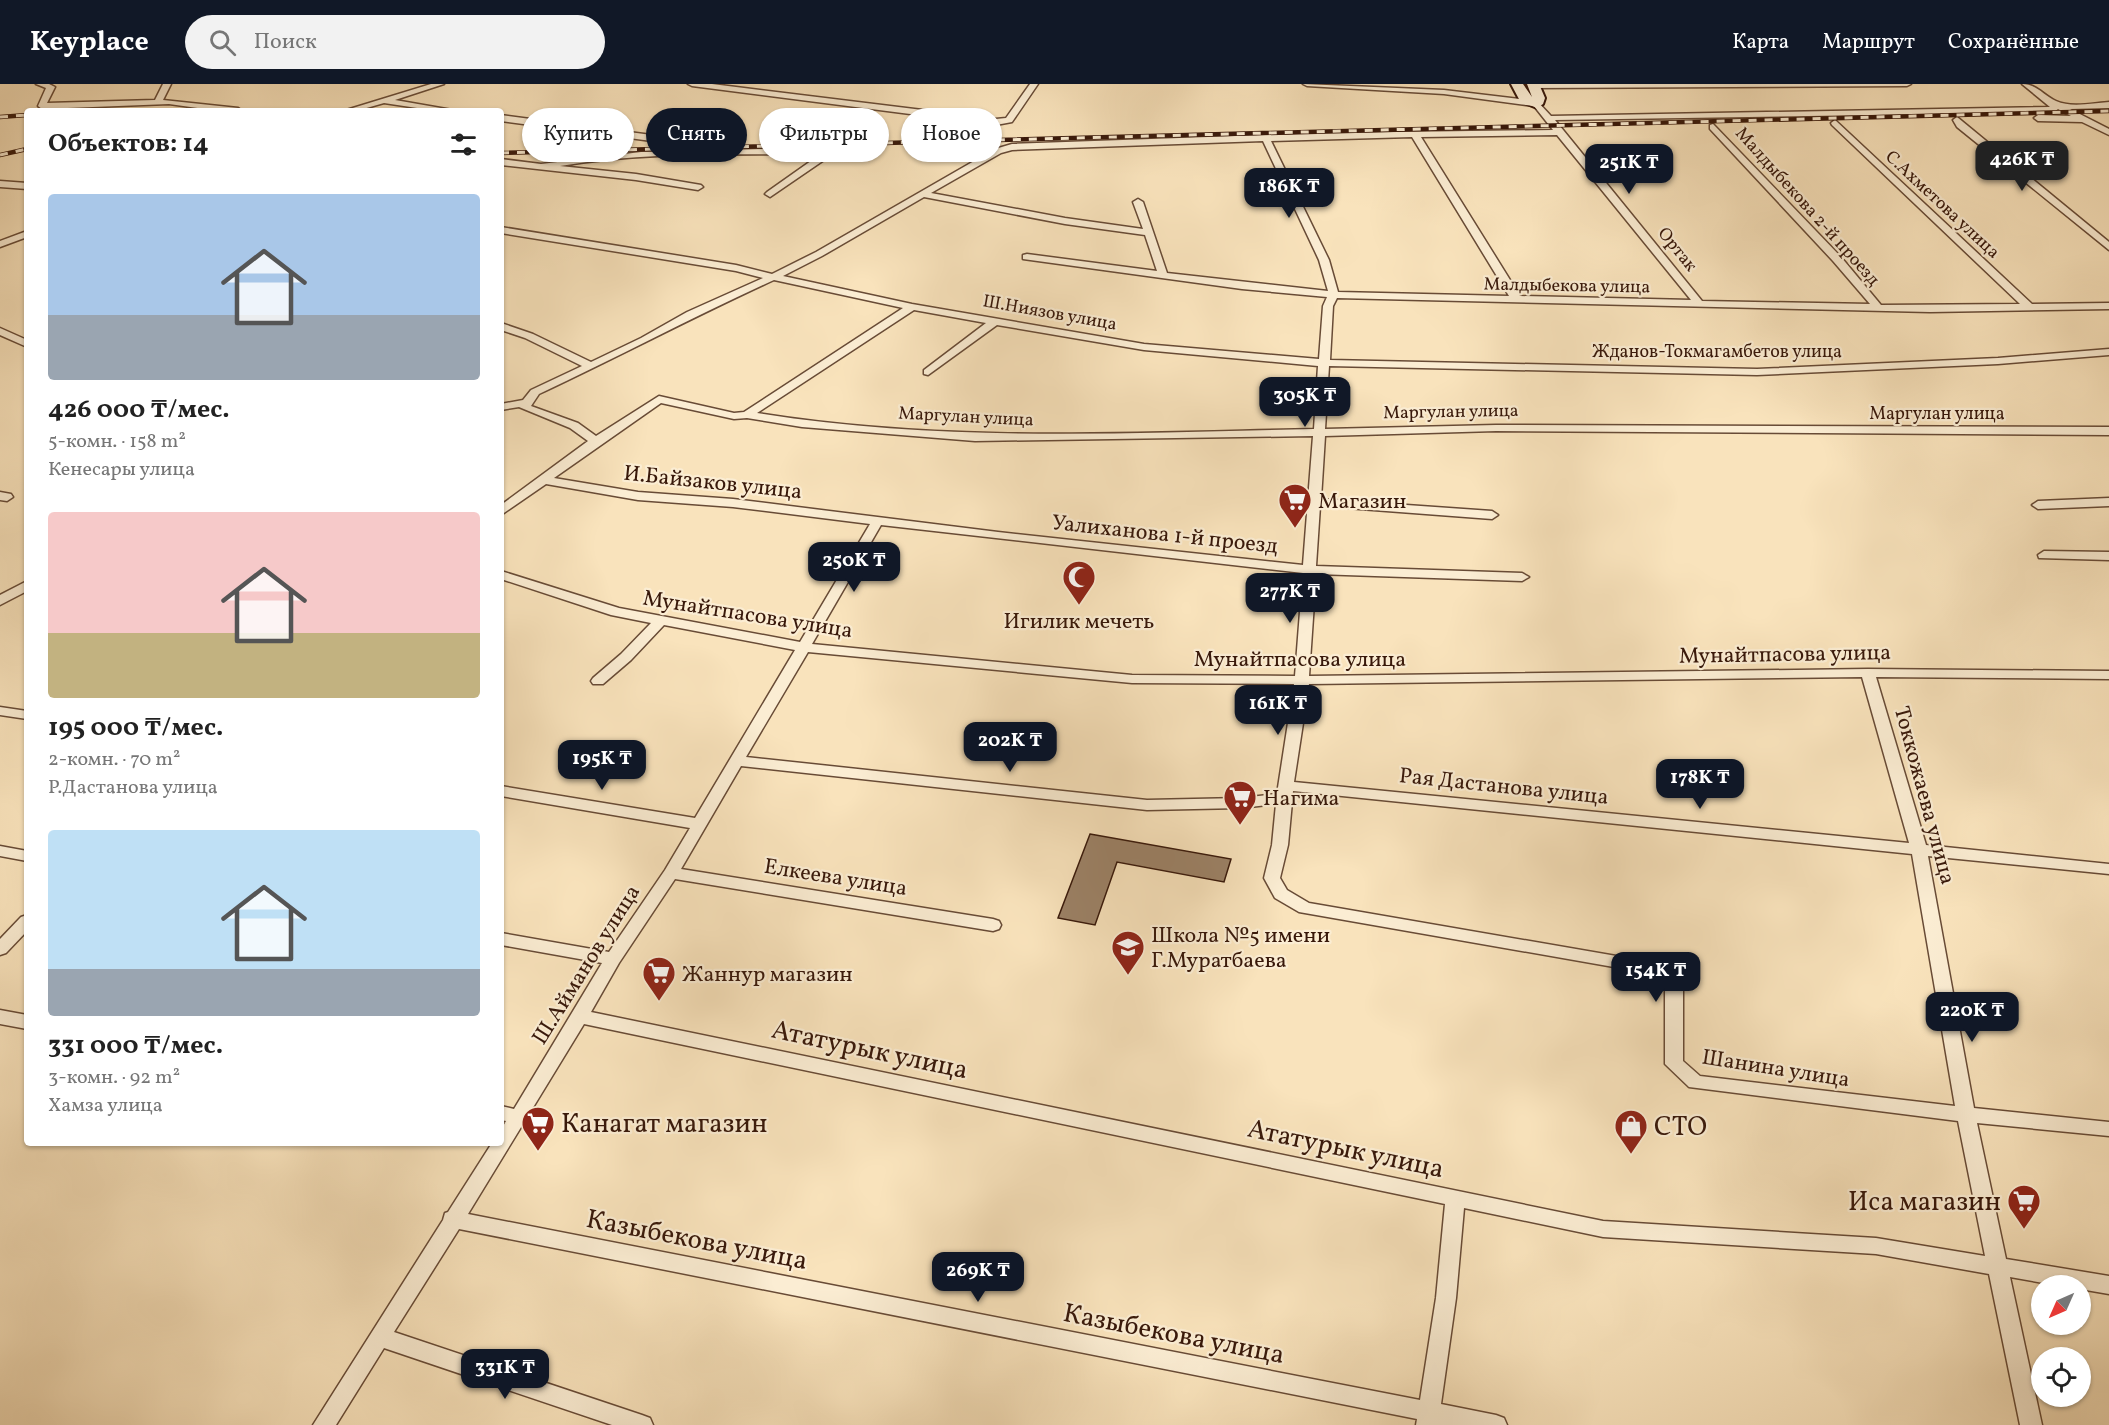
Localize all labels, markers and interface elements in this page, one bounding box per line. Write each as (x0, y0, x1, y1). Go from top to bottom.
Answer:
search box (185, 15, 605, 69)
text: Keyplace (30, 23, 149, 62)
icon: search (206, 26, 239, 59)
text: Поиск (254, 27, 317, 58)
text: Карта (1732, 28, 1789, 57)
text: Маршрут (1822, 28, 1915, 57)
text: Сохранённые (1948, 28, 2079, 57)
chip: Купить (522, 108, 634, 162)
chip: Снять (646, 108, 747, 162)
chip: Фильтры (759, 108, 889, 162)
chip: Новое (901, 108, 1002, 162)
street label: Малдыбекова 2-й проезд (1729, 122, 1885, 292)
text: Объектов: 14 (48, 126, 209, 162)
icon: filters (447, 128, 480, 161)
pin: 426K ₸ (1973, 141, 2071, 192)
pin: 251K ₸ (1580, 144, 1678, 195)
street label: С.Ахметова улица (1879, 145, 2005, 265)
text: 426K ₸ (1989, 146, 2055, 174)
text: 251K ₸ (1599, 149, 1659, 177)
pin: 186K ₸ (1240, 168, 1338, 219)
text: 186K ₸ (1258, 173, 1320, 201)
street label: Ортак (1651, 222, 1703, 278)
icon: home (210, 233, 318, 341)
street label: Малдыбекова улица (1483, 273, 1651, 300)
street label: Ш.Ниязов улица (981, 289, 1119, 338)
street label: Жданов-Токмагамбетов улица (1592, 340, 1842, 365)
pin: 305K ₸ (1256, 377, 1354, 428)
text: 305K ₸ (1273, 382, 1337, 410)
text: 426 000 ₸/мес. (48, 392, 230, 428)
street label: Маргулан улица (1383, 399, 1519, 426)
street label: Маргулан улица (898, 401, 1034, 434)
street label: Маргулан улица (1869, 402, 2005, 427)
text: 5-комн. · 158 m² (48, 428, 186, 456)
text: Кенесары улица (48, 456, 195, 484)
street label: И.Байзаков улица (622, 459, 804, 508)
supermarket icon: Магазин (1277, 482, 1313, 529)
place label: Магазин (1318, 487, 1406, 518)
street label: Уалиханова 1-й проезд (1050, 508, 1280, 563)
pin: 250K ₸ (805, 542, 903, 593)
text: 250K ₸ (822, 547, 886, 575)
icon: home (210, 551, 318, 659)
mosque icon: Игилик мечеть (1061, 559, 1097, 606)
pin: 277K ₸ (1241, 573, 1339, 624)
text: 277K ₸ (1260, 578, 1320, 606)
street label: Мунайтпасова улица (640, 584, 855, 647)
place label: Игилик мечеть (1004, 607, 1154, 638)
street label: Мунайтпасова улица (1679, 638, 1892, 673)
street label: Мунайтпасова улица (1194, 645, 1406, 676)
pin: 161K ₸ (1229, 685, 1327, 736)
text: 161K ₸ (1249, 690, 1307, 718)
street label: Токкожаева улица (1885, 703, 1962, 888)
text: 195 000 ₸/мес. (48, 710, 223, 746)
pin: 202K ₸ (961, 722, 1059, 773)
text: 202K ₸ (978, 727, 1042, 755)
pin: 195K ₸ (553, 740, 651, 791)
text: 195K ₸ (572, 745, 632, 773)
text: 2-комн. · 70 m² (48, 746, 180, 774)
pin: 178K ₸ (1651, 759, 1749, 810)
street label: Рая Дастанова улица (1397, 761, 1610, 814)
text: 178K ₸ (1670, 764, 1730, 792)
text: Р.Дастанова улица (48, 774, 218, 802)
supermarket icon: Нагима (1222, 779, 1258, 826)
place label: Нагима (1263, 784, 1340, 815)
street label: Елкеева улица (762, 852, 909, 905)
icon: home (210, 869, 318, 977)
street label: Ш.Айманов улица (525, 879, 649, 1051)
place label: Школа №5 имени Г.Муратбаева (1151, 921, 1330, 977)
school or university icon: Школа №5 имени Г.Муратбаева (1110, 929, 1146, 976)
pin: 154K ₸ (1607, 952, 1705, 1003)
supermarket icon: Жаннур магазин (641, 955, 677, 1002)
text: 154K ₸ (1625, 957, 1687, 985)
place label: Жаннур магазин (682, 960, 853, 991)
pin: 220K ₸ (1923, 992, 2021, 1043)
text: 220K ₸ (1940, 997, 2004, 1025)
street label: Ататурык улица (768, 1012, 971, 1090)
text: 331 000 ₸/мес. (48, 1028, 223, 1064)
street label: Шанина улица (1699, 1042, 1852, 1096)
text: 3-комн. · 92 m² (48, 1064, 180, 1092)
text: Хамза улица (48, 1092, 163, 1120)
supermarket icon: Канагат магазин (520, 1105, 556, 1152)
place label: Канагат магазин (561, 1106, 767, 1144)
shop icon: СТО (1613, 1108, 1649, 1155)
place label: СТО (1654, 1109, 1707, 1147)
street label: Ататурык улица (1244, 1111, 1447, 1189)
supermarket icon: Иса магазин (2006, 1183, 2042, 1230)
place label: Иса магазин (1848, 1184, 2001, 1222)
street label: Казыбекова улица (583, 1201, 811, 1281)
pin: 269K ₸ (929, 1252, 1027, 1303)
text: 269K ₸ (946, 1257, 1010, 1285)
north arrow (2031, 1275, 2091, 1335)
map controls (2031, 1275, 2091, 1407)
street label: Казыбекова улица (1060, 1295, 1288, 1375)
button: locate (2031, 1347, 2091, 1407)
pin: 331K ₸ (456, 1349, 554, 1400)
text: 331K ₸ (475, 1354, 535, 1382)

